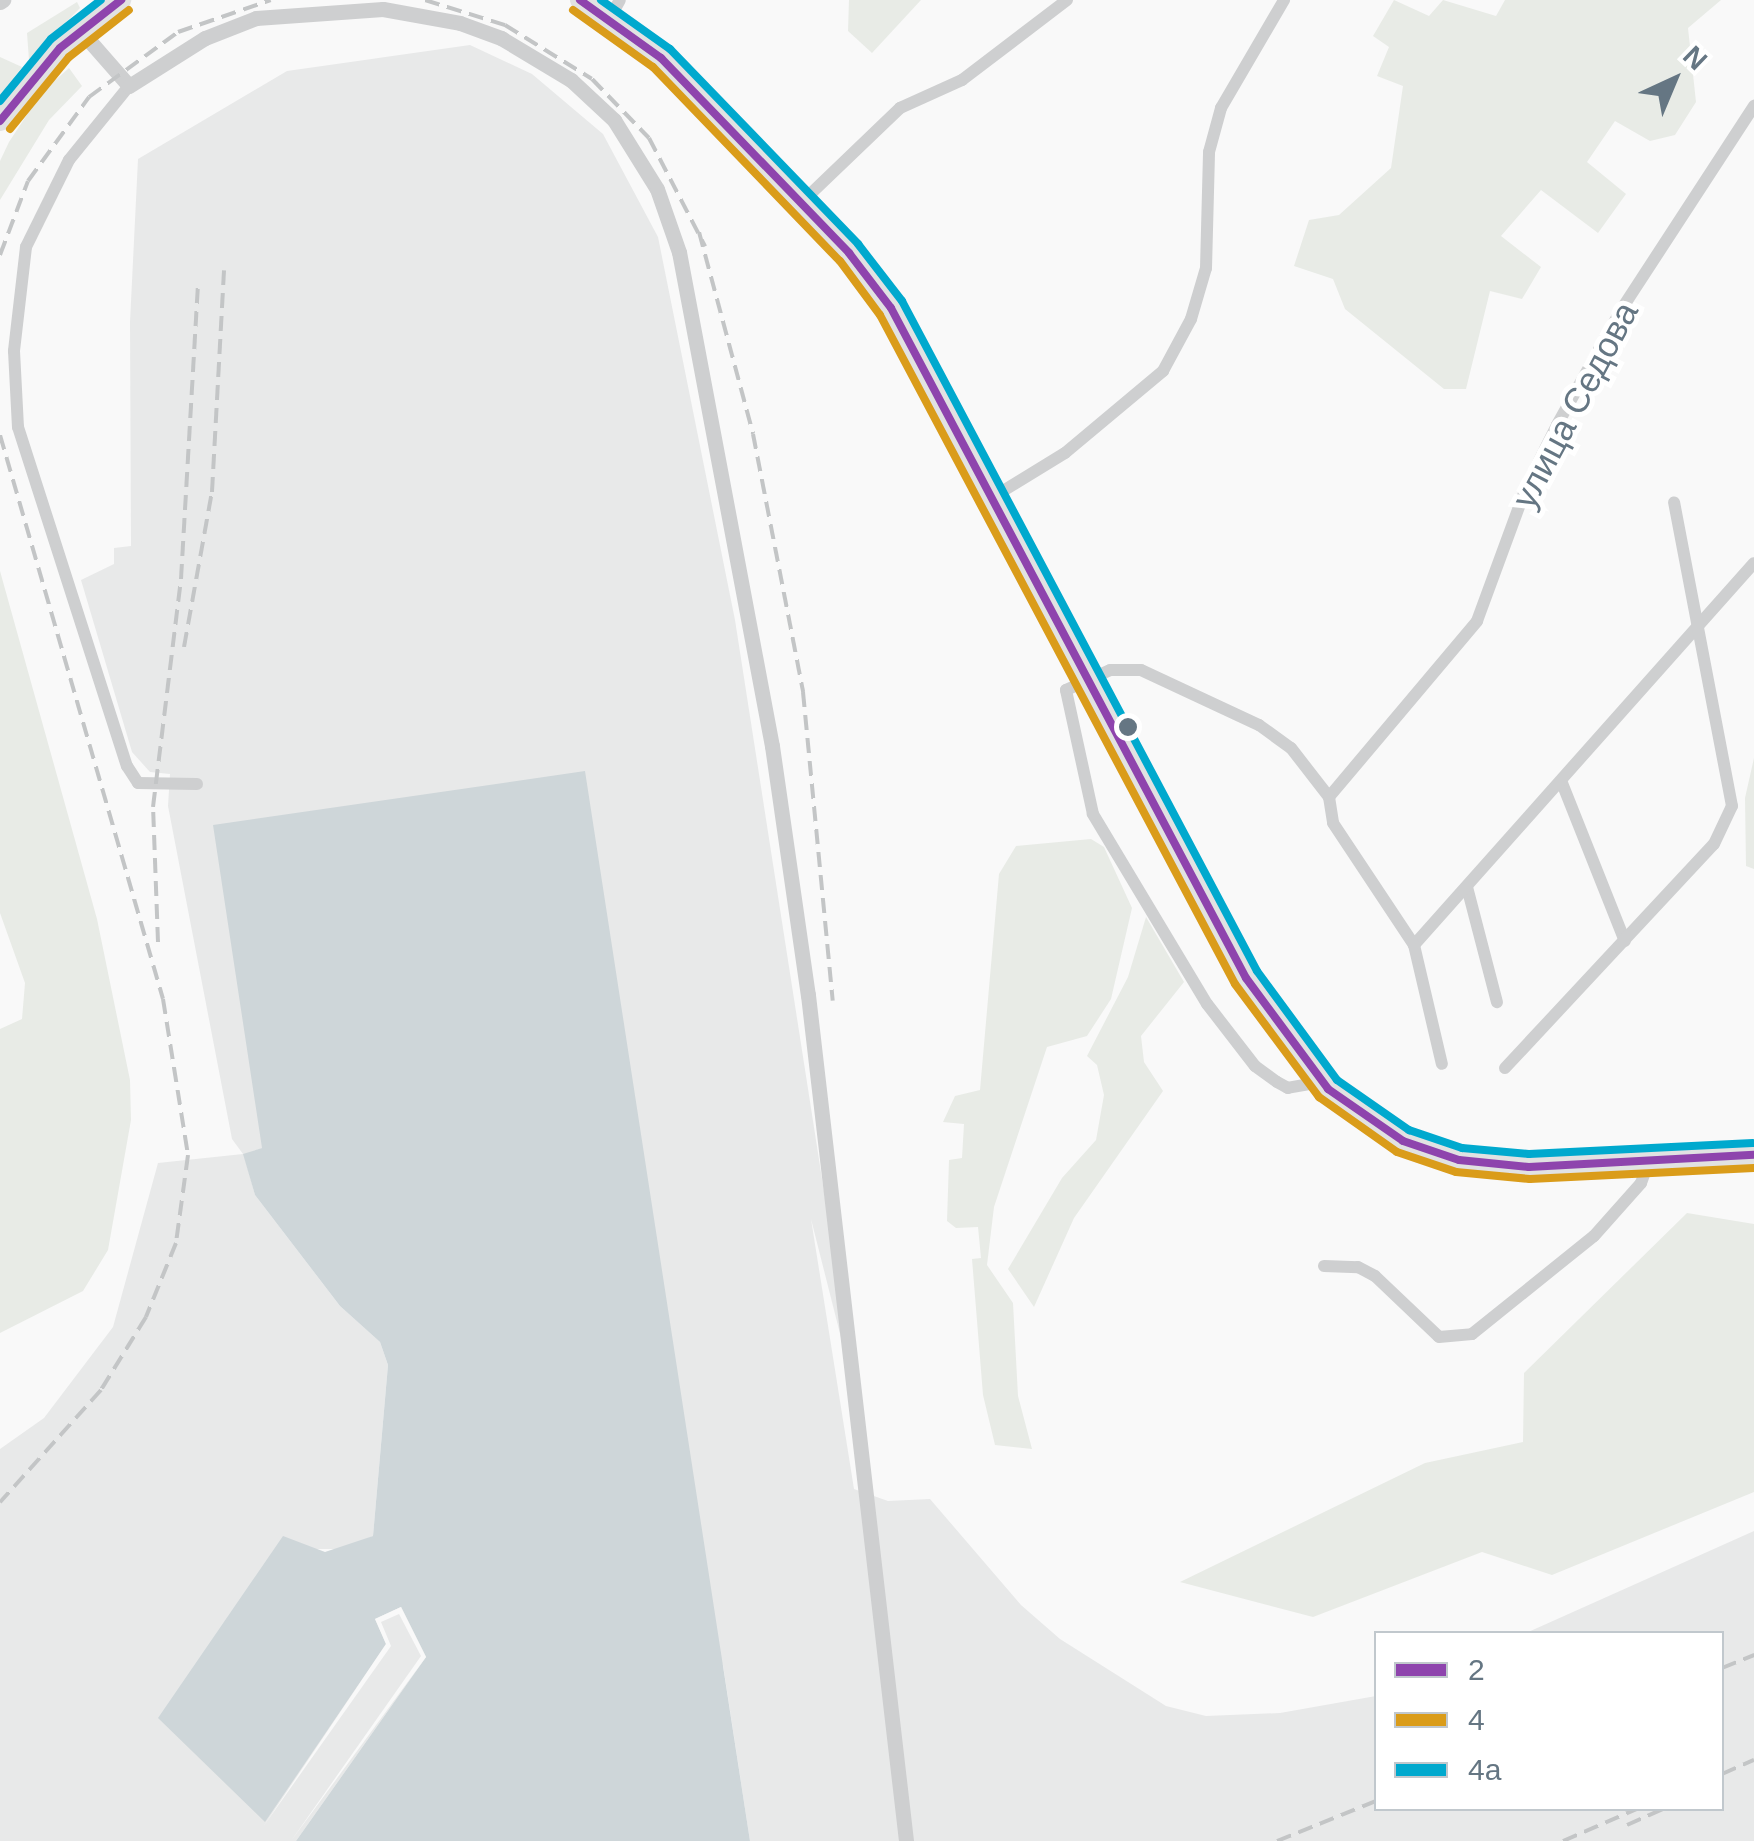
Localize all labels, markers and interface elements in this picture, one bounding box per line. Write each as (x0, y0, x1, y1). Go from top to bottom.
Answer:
north arrow (1624, 30, 1724, 130)
text: N (1677, 40, 1713, 76)
street label: улица Седова (1503, 295, 1647, 515)
unlabelled marker (1118, 717, 1138, 737)
legend (1374, 1631, 1724, 1811)
text: 2 (1468, 1653, 1485, 1686)
text: 4 (1468, 1703, 1485, 1736)
text: 4а (1468, 1753, 1501, 1786)

